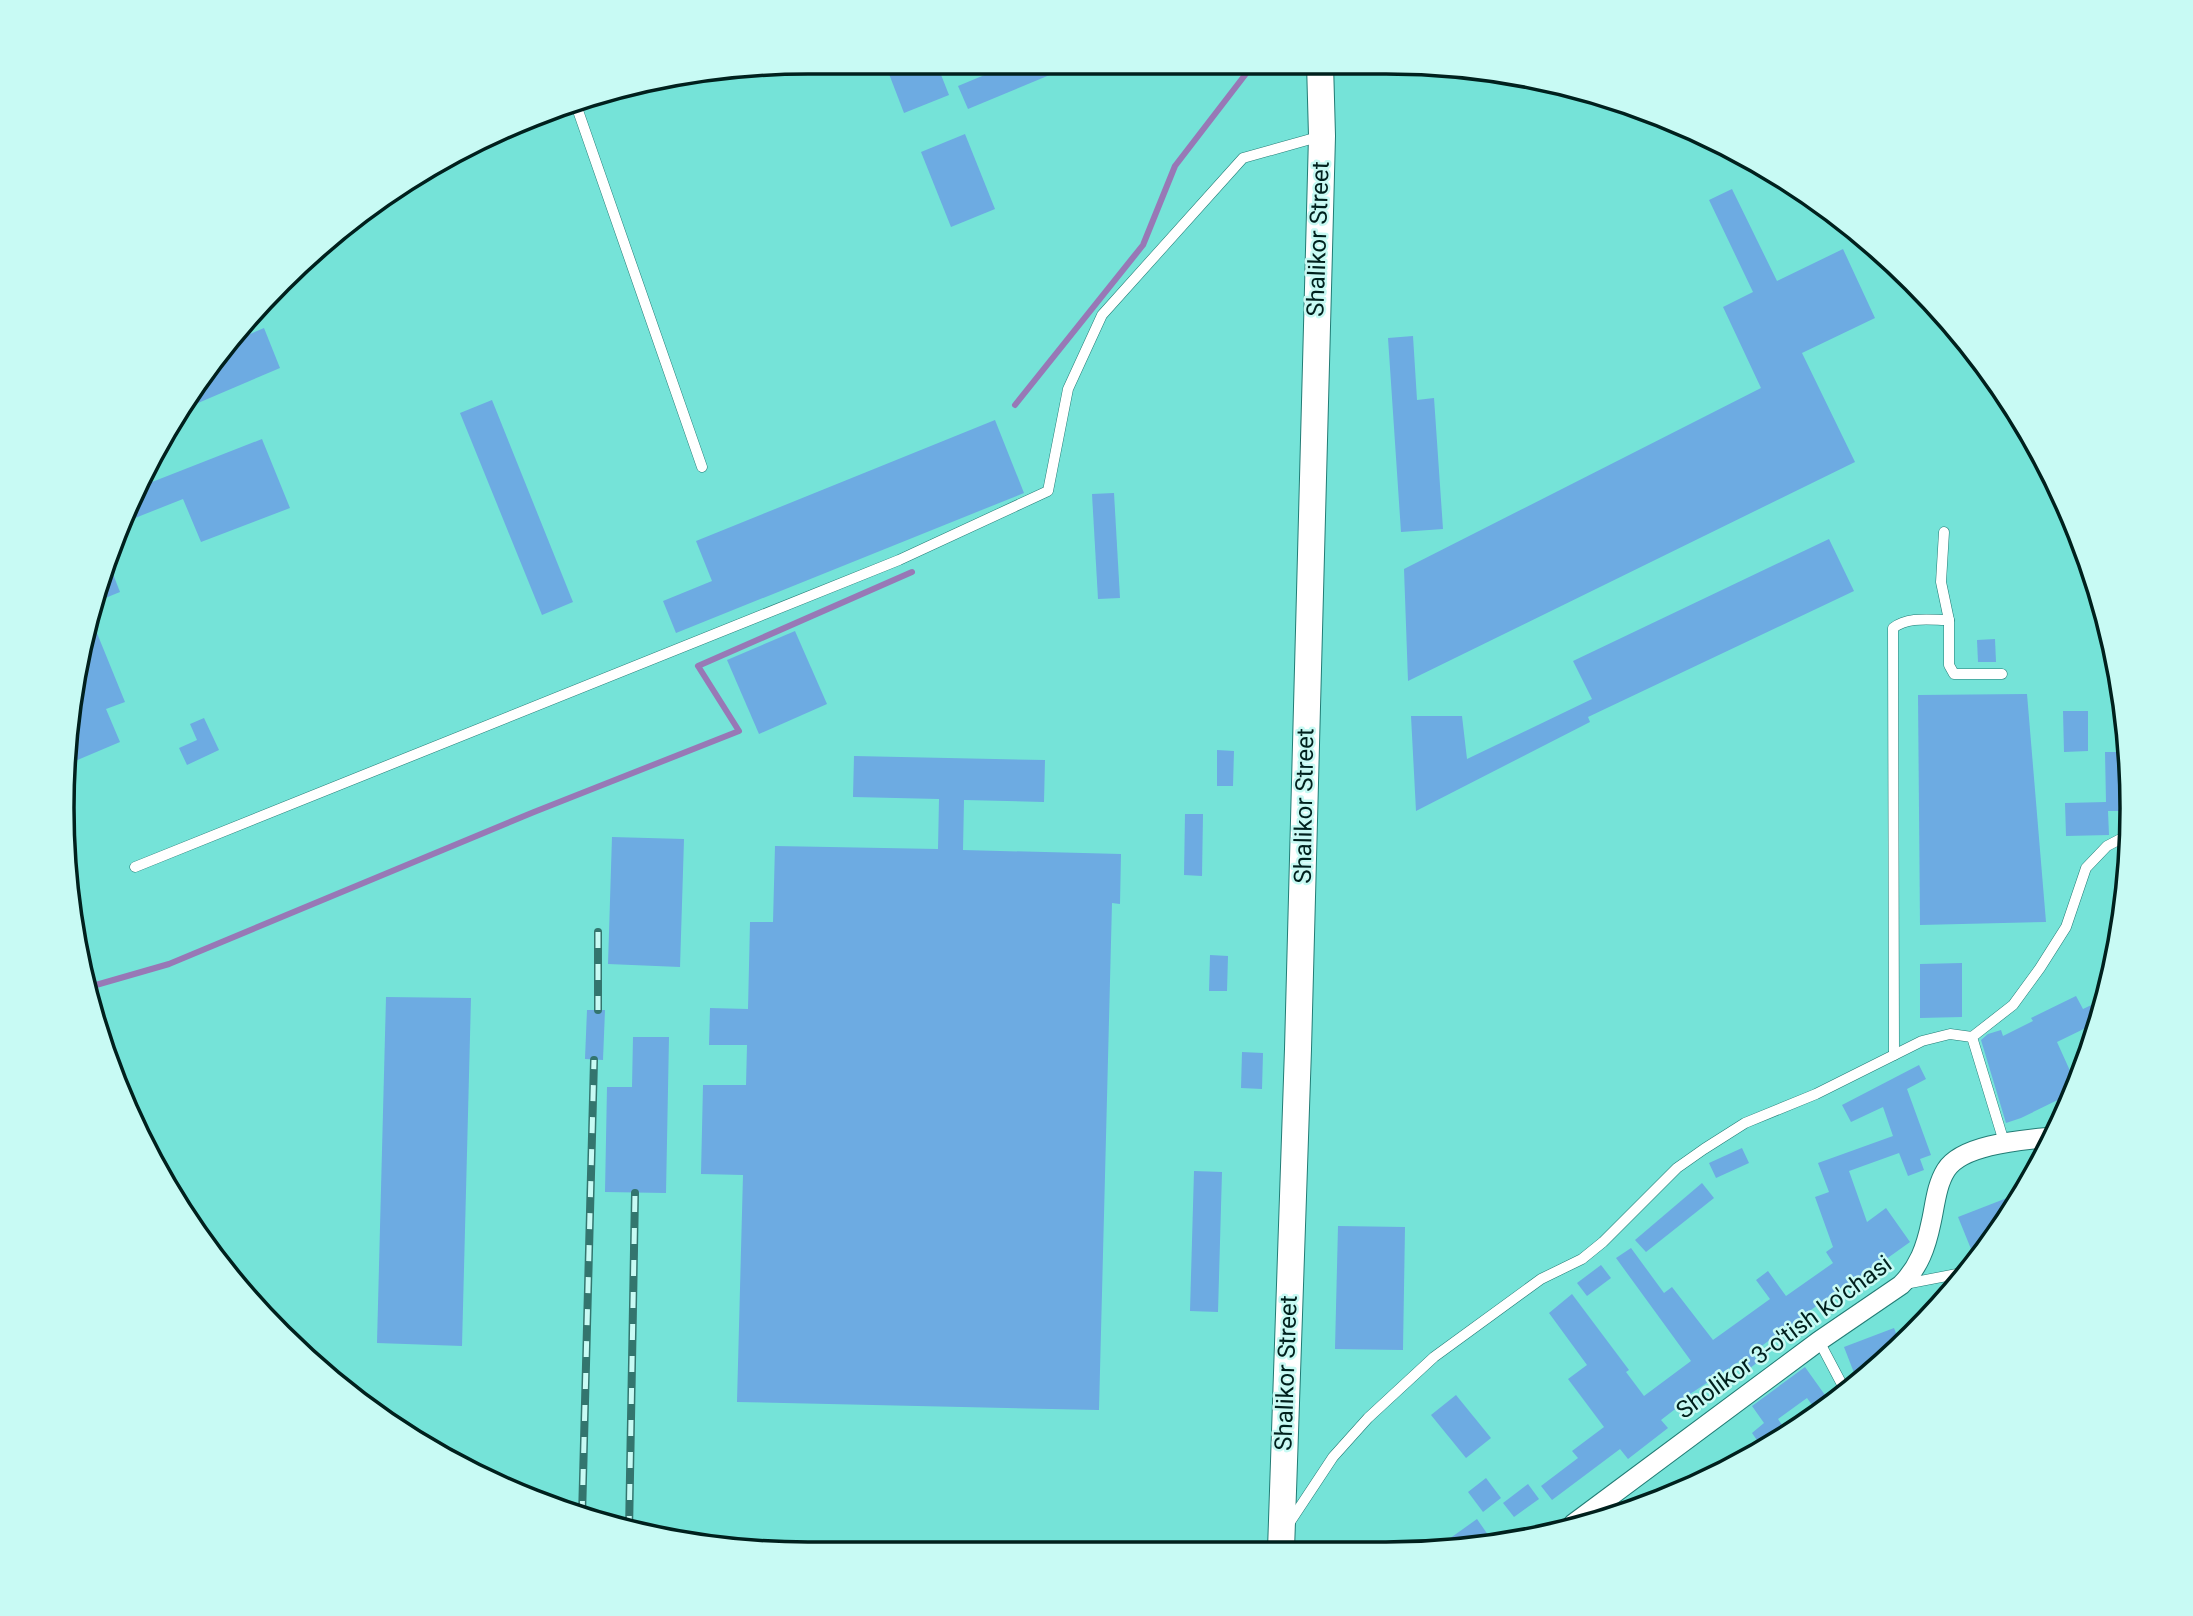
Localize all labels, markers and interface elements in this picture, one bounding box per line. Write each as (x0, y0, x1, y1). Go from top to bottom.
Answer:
street label: Shаlikor Street (1301, 161, 1335, 317)
street label: Shаlikor Street (1289, 728, 1319, 884)
street label: Sholikor 3-o'tish ko'chasi (1671, 1249, 1897, 1425)
street label: Shаlikor Street (1269, 1295, 1303, 1451)

